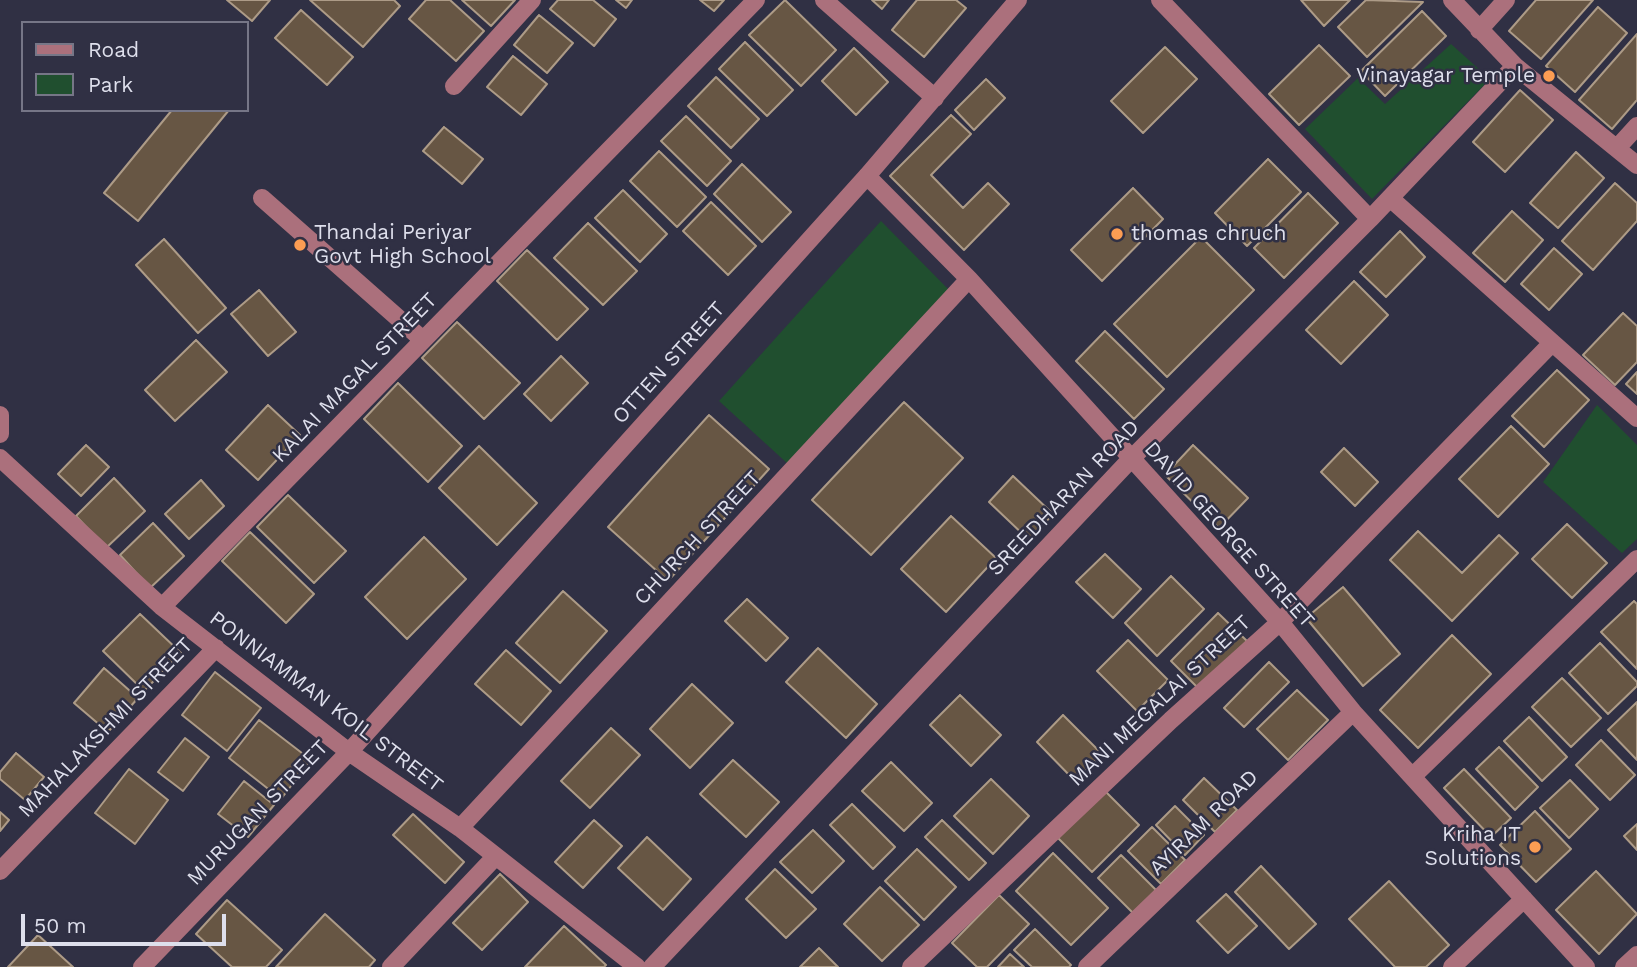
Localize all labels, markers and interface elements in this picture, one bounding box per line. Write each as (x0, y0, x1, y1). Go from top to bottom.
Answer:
legend (21, 21, 248, 112)
text: Road (88, 37, 139, 62)
place label: Vinayagar Temple (1356, 63, 1535, 89)
marker: Vinayagar Temple (1541, 68, 1557, 84)
text: Park (88, 72, 133, 97)
place label: Thandai Periyar Govt High School (314, 220, 491, 270)
place label: thomas chruch (1131, 221, 1287, 247)
marker: thomas chruch (1109, 226, 1125, 242)
marker: Thandai Periyar Govt High School (292, 237, 308, 253)
street label: KALAI MAGAL STREET (267, 288, 443, 468)
street label: OTTEN STREET (608, 297, 730, 429)
street label: SREEDHARAN ROAD (983, 415, 1145, 581)
street label: DAVID GEORGE STREET (1139, 437, 1319, 633)
street label: CHURCH STREET (629, 466, 767, 610)
street label: PONNIAMMAN KOIL STREET (204, 606, 448, 798)
street label: MANI MEGALAI STREET (1064, 610, 1256, 792)
street label: MAHALAKSHMI STREET (14, 633, 198, 823)
street label: MURUGAN STREET (182, 735, 334, 891)
street label: AYIRAM ROAD (1144, 765, 1264, 881)
place label: Kriha IT Solutions (1425, 822, 1521, 872)
marker: Kriha IT Solutions (1527, 839, 1543, 855)
scale bar (24, 900, 229, 944)
text: 50 m (34, 913, 86, 938)

